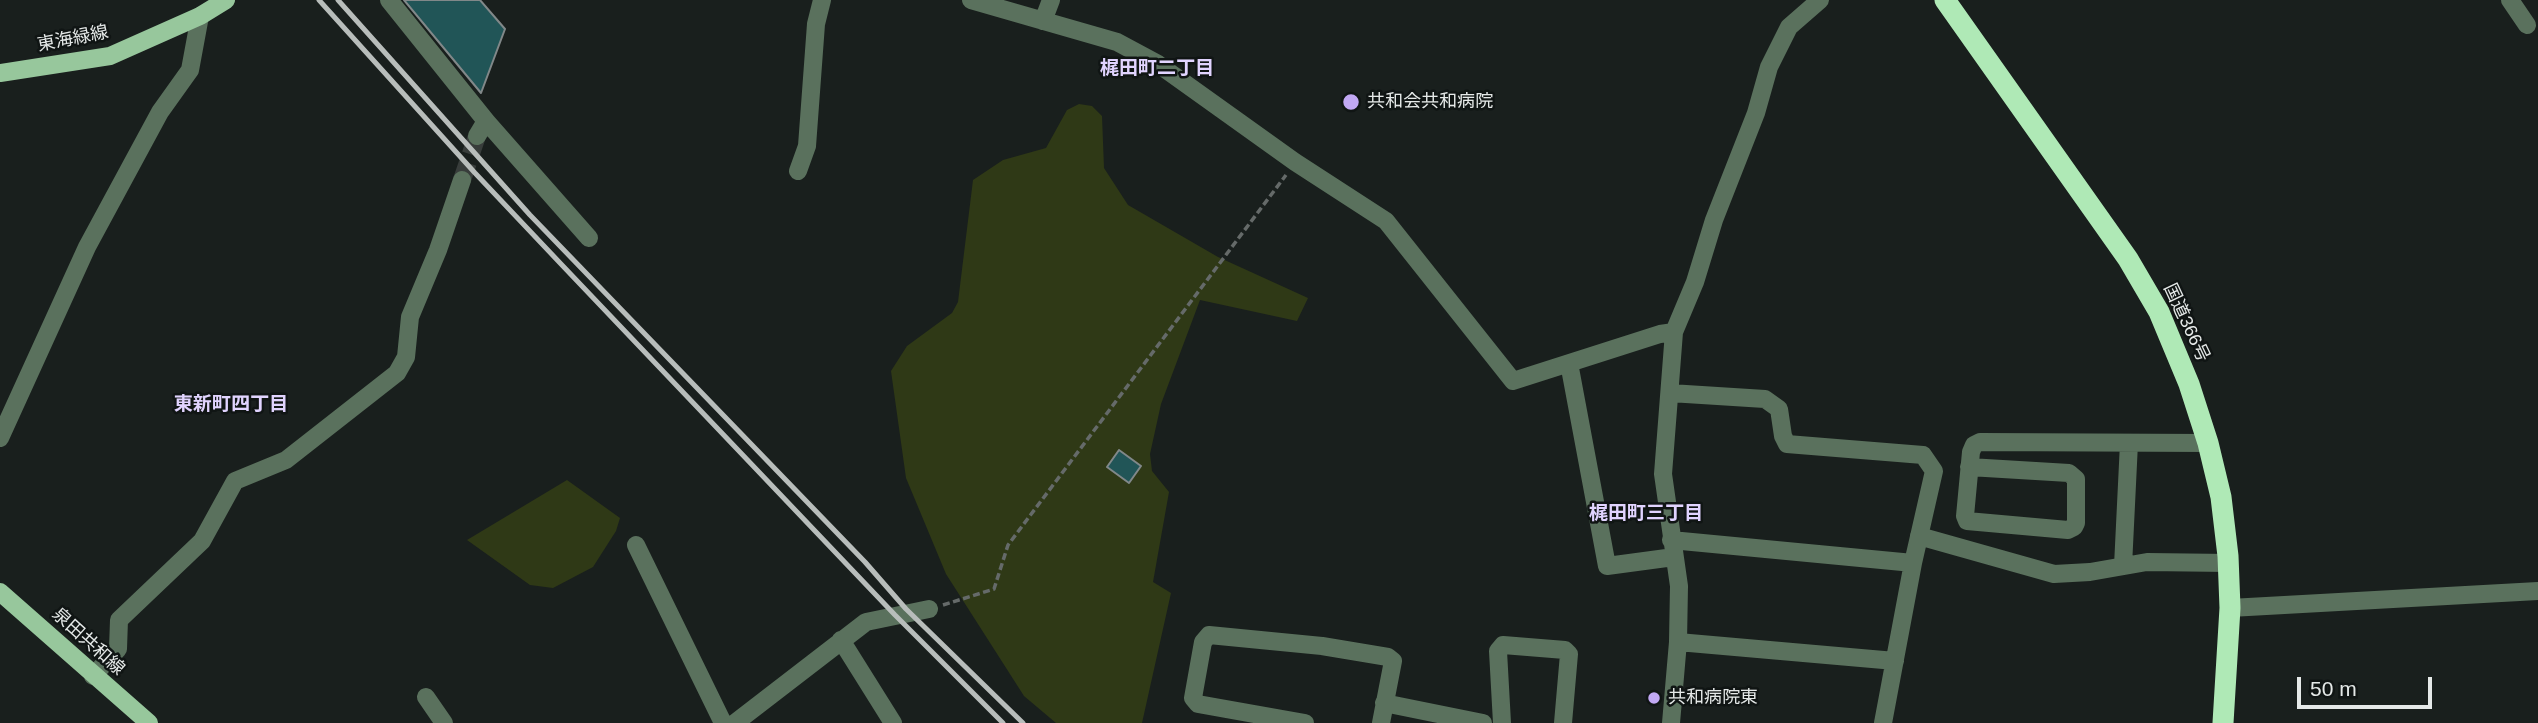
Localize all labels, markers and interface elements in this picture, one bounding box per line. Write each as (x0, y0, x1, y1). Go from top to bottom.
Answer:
street label: 東海緑線 (36, 22, 110, 56)
district label: 梶田町二丁目 (1100, 58, 1214, 80)
place label: 共和会共和病院 (1367, 91, 1493, 113)
marker: 共和会共和病院 (1341, 92, 1361, 112)
street label: 国道366号 (2158, 280, 2214, 366)
district label: 東新町四丁目 (174, 394, 288, 416)
district label: 梶田町三丁目 (1589, 503, 1703, 525)
street label: 泉田共和線 (47, 604, 129, 680)
scale bar (2300, 664, 2435, 708)
text: 50 m (2310, 677, 2357, 700)
place label: 共和病院東 (1668, 687, 1758, 709)
marker: 共和病院東 (1646, 690, 1662, 706)

